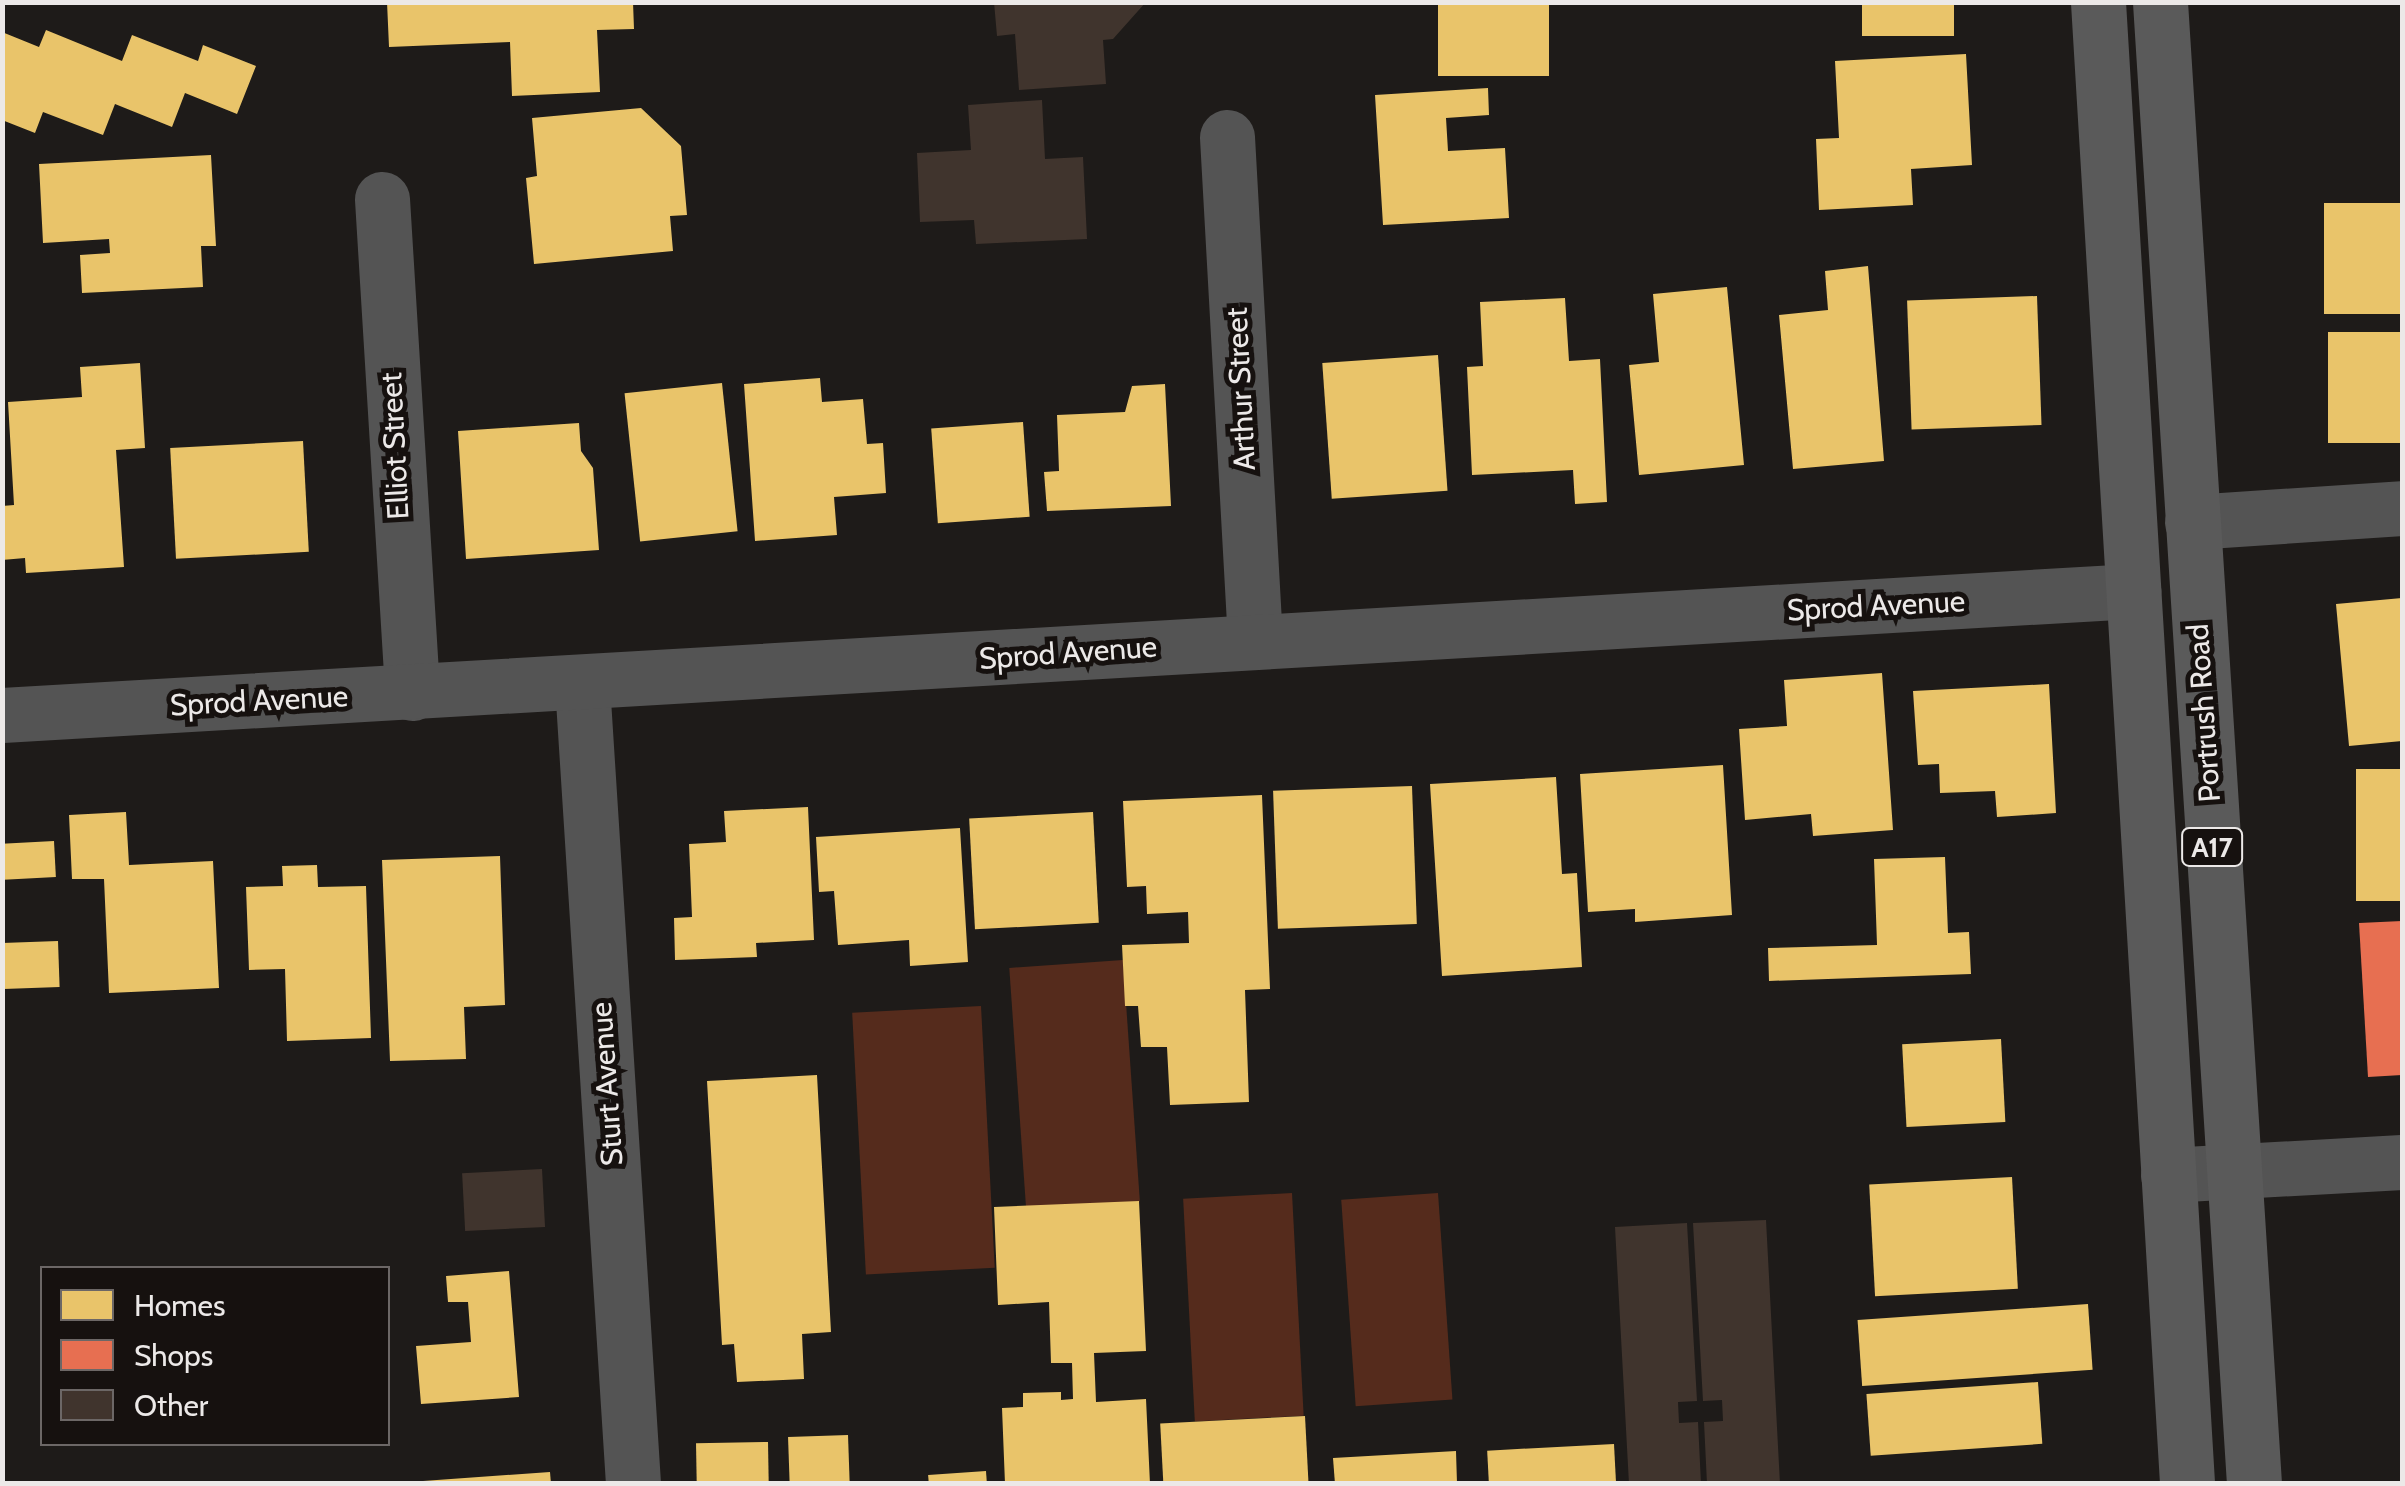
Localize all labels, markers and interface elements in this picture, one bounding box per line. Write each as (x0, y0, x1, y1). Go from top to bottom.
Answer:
street label: Arthur Street (1219, 306, 1263, 472)
street label: Elliot Street (373, 371, 417, 521)
street label: Sprod Avenue (1786, 583, 1966, 629)
street label: Portrush Road (2180, 623, 2228, 803)
street label: Sprod Avenue (978, 629, 1158, 677)
street label: Sprod Avenue (169, 678, 349, 724)
road number: A17 (2180, 824, 2244, 870)
street label: Sturt Avenue (583, 1001, 631, 1167)
legend (40, 1266, 390, 1446)
text: Homes (134, 1287, 225, 1324)
text: Shops (134, 1337, 213, 1374)
text: Other (134, 1387, 208, 1424)

